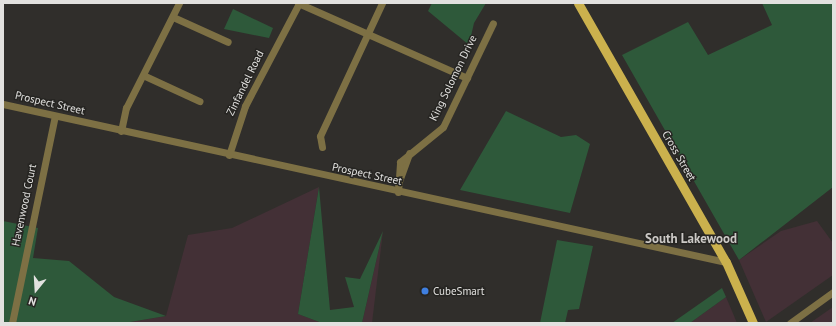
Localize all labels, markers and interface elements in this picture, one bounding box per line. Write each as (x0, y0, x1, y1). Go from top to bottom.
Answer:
street label: King Solomon Drive (427, 33, 479, 123)
street label: Zinfandel Road (224, 48, 266, 118)
street label: Prospect Street (14, 89, 86, 117)
street label: Cross Street (659, 128, 699, 184)
street label: Prospect Street (331, 160, 403, 188)
street label: Havenwood Court (9, 163, 39, 247)
district label: South Lakewood (645, 231, 737, 247)
north arrow (16, 270, 56, 310)
place label: CubeSmart (433, 284, 485, 298)
marker: CubeSmart (420, 286, 430, 296)
text: N (27, 294, 38, 309)

